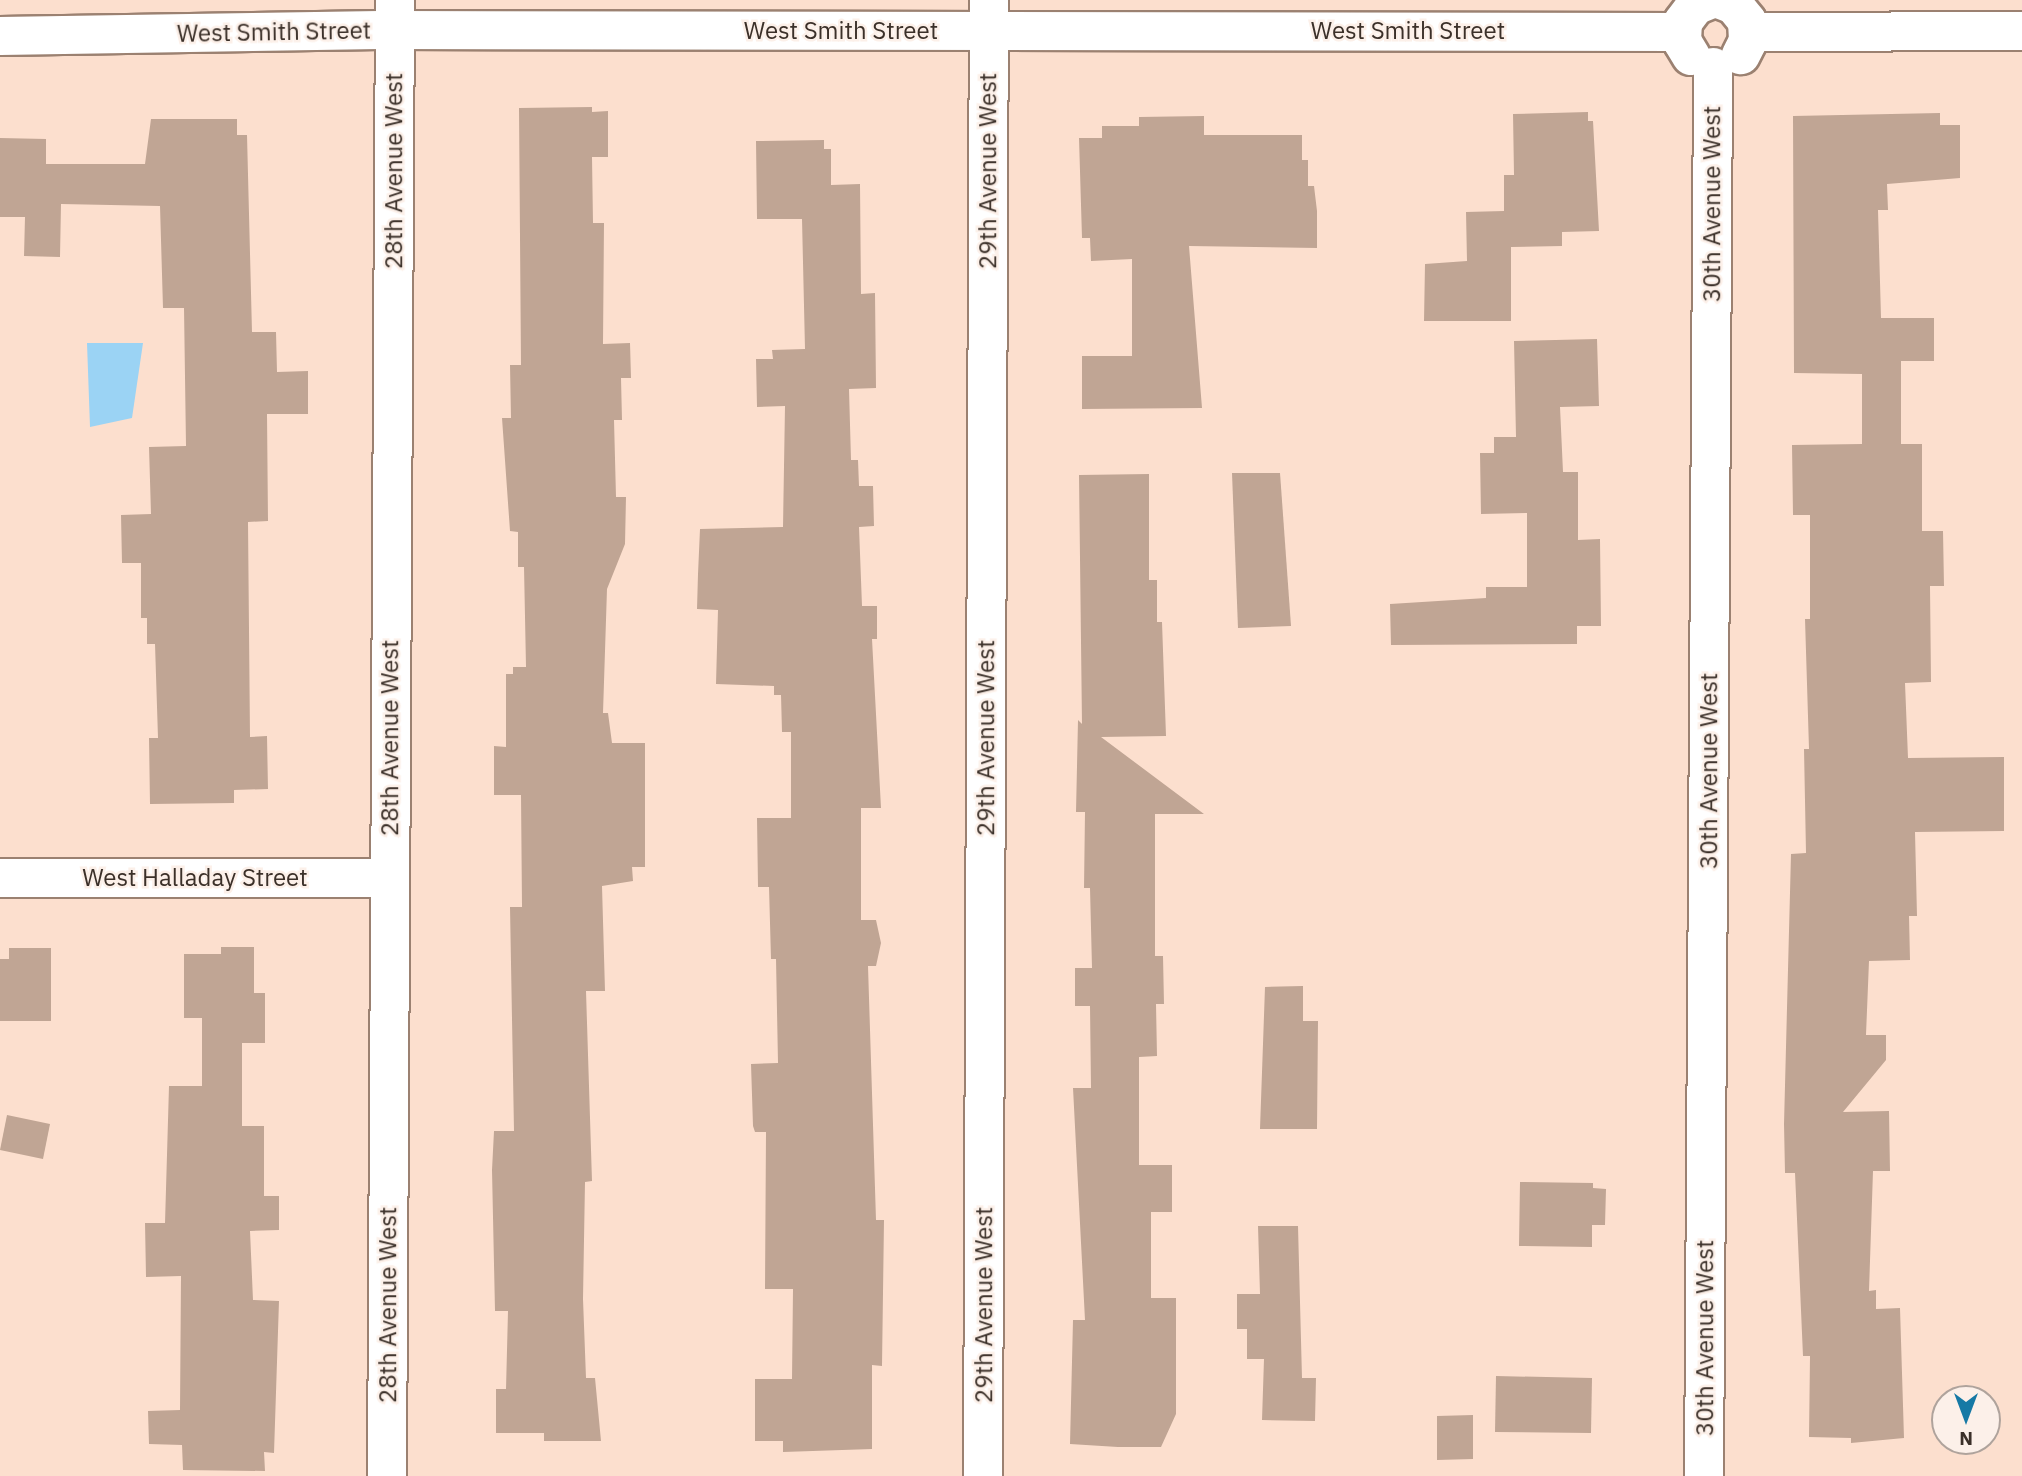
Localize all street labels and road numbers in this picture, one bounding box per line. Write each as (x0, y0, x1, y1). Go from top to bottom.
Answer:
street label: West Smith Street (177, 16, 371, 48)
street label: West Smith Street (744, 17, 938, 45)
street label: West Smith Street (1311, 17, 1505, 45)
street label: 28th Avenue West (380, 73, 408, 269)
street label: 29th Avenue West (974, 73, 1002, 269)
street label: 30th Avenue West (1698, 106, 1726, 302)
street label: 28th Avenue West (376, 640, 404, 836)
street label: 29th Avenue West (972, 640, 1000, 836)
street label: 30th Avenue West (1695, 673, 1723, 869)
street label: West Halladay Street (82, 864, 308, 892)
street label: 28th Avenue West (374, 1207, 402, 1403)
street label: 29th Avenue West (970, 1207, 998, 1403)
street label: 30th Avenue West (1691, 1240, 1719, 1436)

